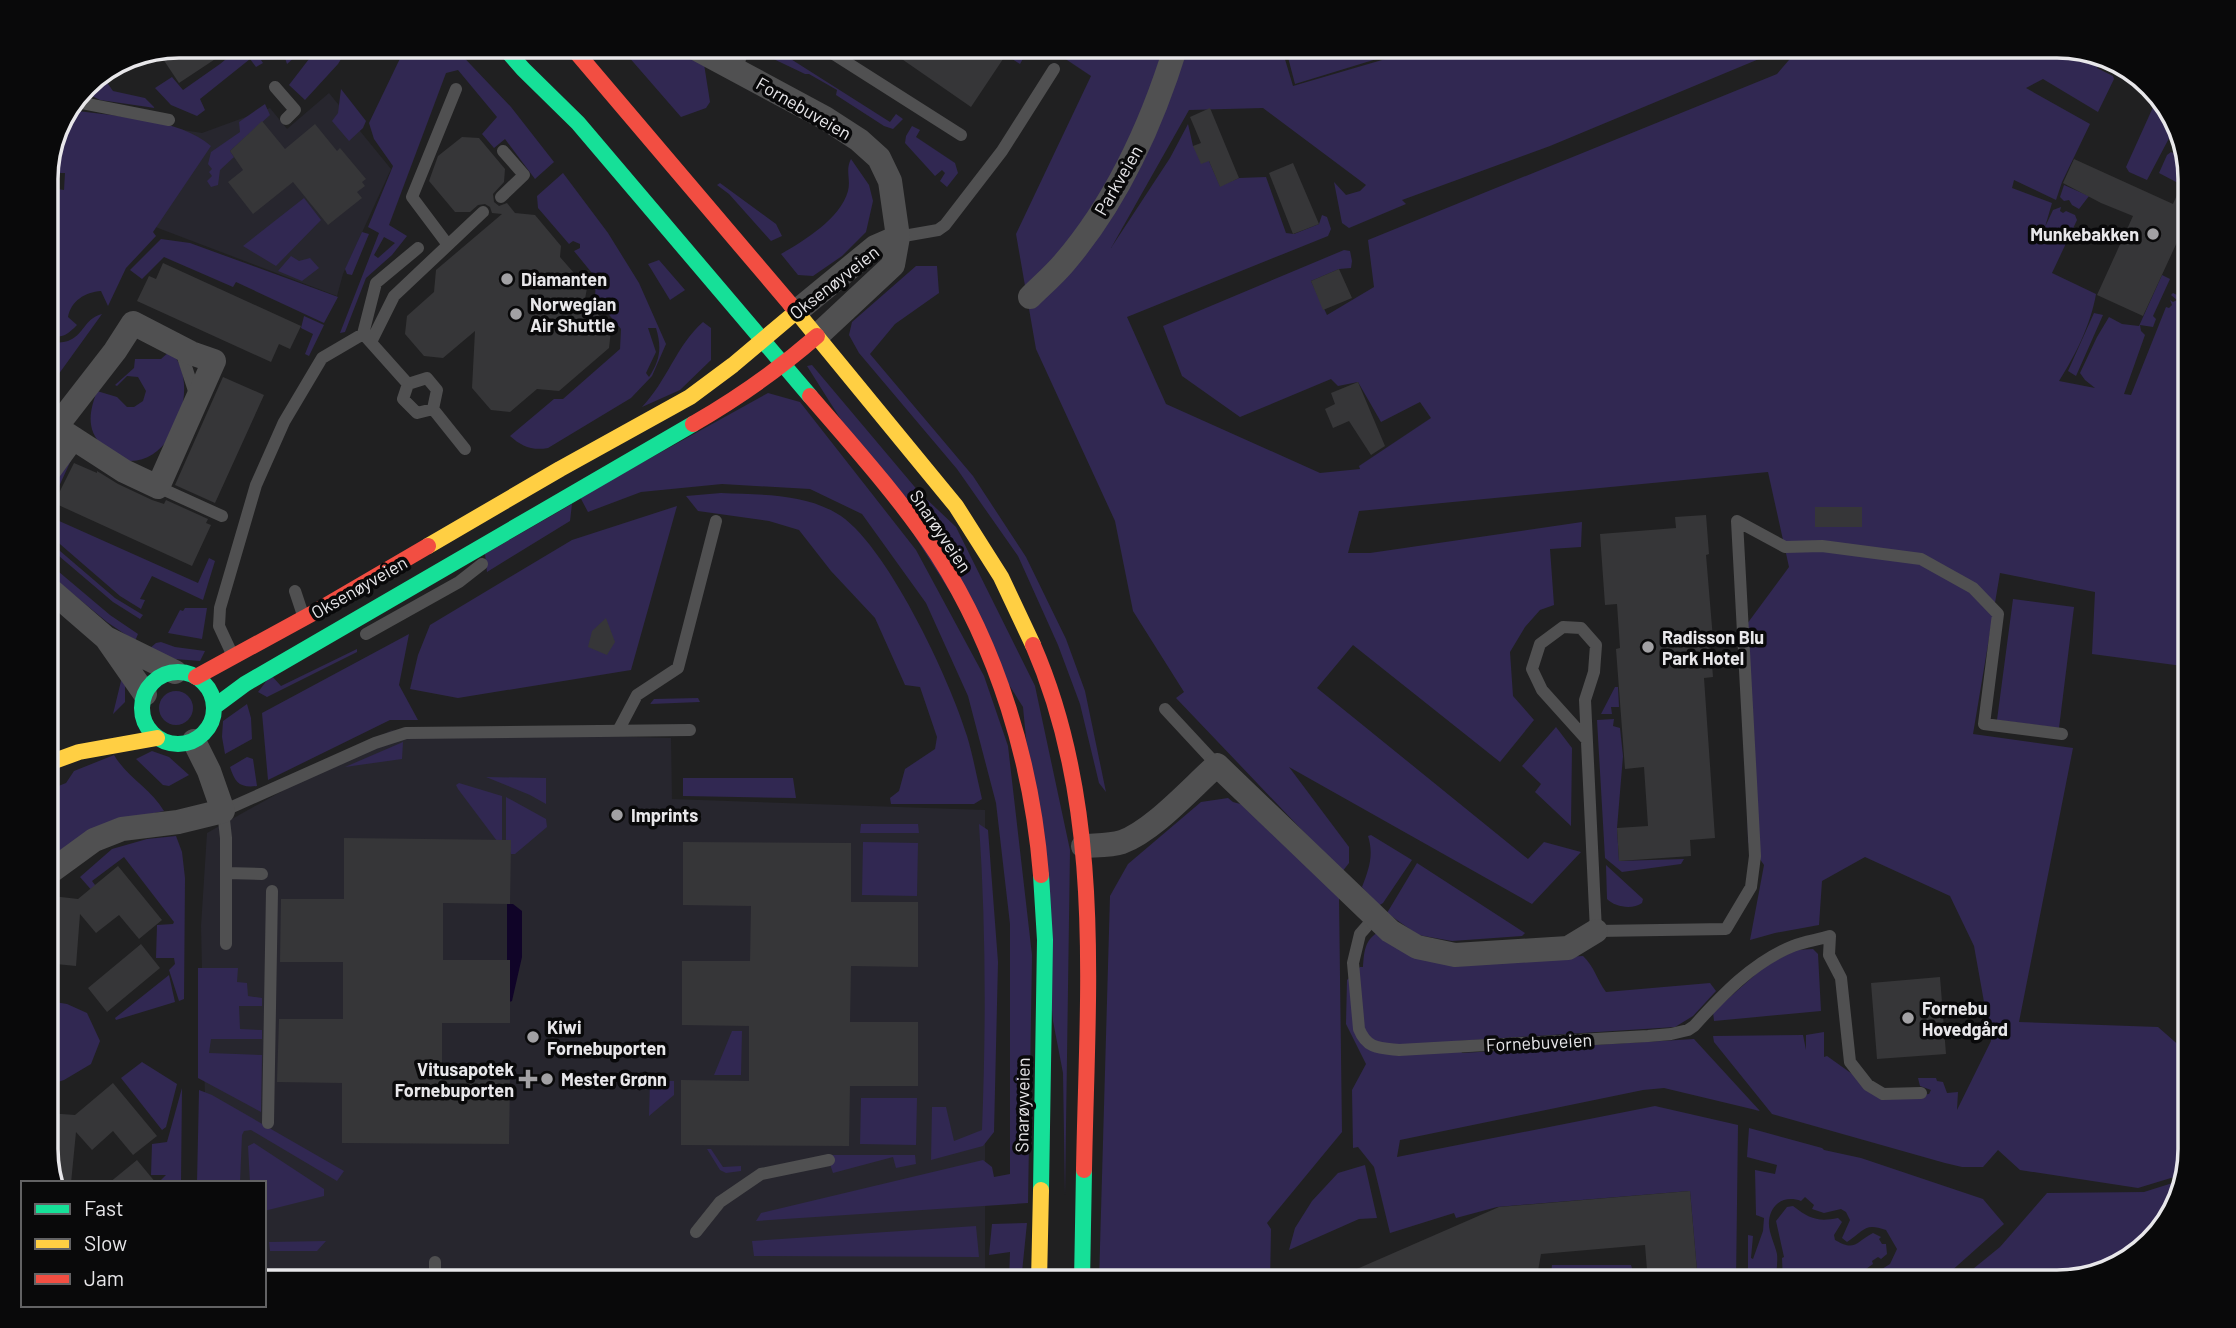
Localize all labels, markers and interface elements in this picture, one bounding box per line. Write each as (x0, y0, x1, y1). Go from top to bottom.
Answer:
street label: Fornebuveien (752, 72, 856, 144)
street label: Parkveien (1089, 141, 1147, 219)
place label: Munkebakken (2030, 223, 2139, 245)
marker: Munkebakken (2145, 226, 2161, 242)
street label: Oksenøyveien (785, 240, 883, 324)
place label: Diamanten (521, 268, 607, 290)
marker: Diamanten (499, 271, 515, 287)
place label: Norwegian Air Shuttle (530, 293, 616, 336)
marker: Norwegian Air Shuttle (508, 306, 524, 322)
street label: Snarøyveien (905, 485, 977, 577)
street label: Oksenøyveien (307, 551, 411, 623)
place label: Radisson Blu Park Hotel (1662, 626, 1764, 669)
marker: Radisson Blu Park Hotel (1640, 639, 1656, 655)
place label: Imprints (631, 804, 698, 826)
marker: Imprints (609, 807, 625, 823)
place label: Fornebu Hovedgård (1922, 997, 2008, 1040)
marker: Fornebu Hovedgård (1900, 1010, 1916, 1026)
place label: Kiwi Fornebuporten (547, 1016, 666, 1059)
street label: Fornebuveien (1485, 1028, 1593, 1056)
marker: Kiwi Fornebuporten (525, 1029, 541, 1045)
street label: Snarøyveien (1010, 1057, 1034, 1153)
place label: Vitusapotek Fornebuporten (395, 1058, 514, 1101)
place label: Mester Grønn (561, 1068, 667, 1090)
marker: Vitusapotek Fornebuporten (520, 1071, 536, 1087)
marker: Mester Grønn (539, 1071, 555, 1087)
legend (21, 1181, 266, 1307)
text: Fast (84, 1195, 124, 1220)
text: Slow (84, 1230, 127, 1255)
text: Jam (84, 1265, 124, 1290)

